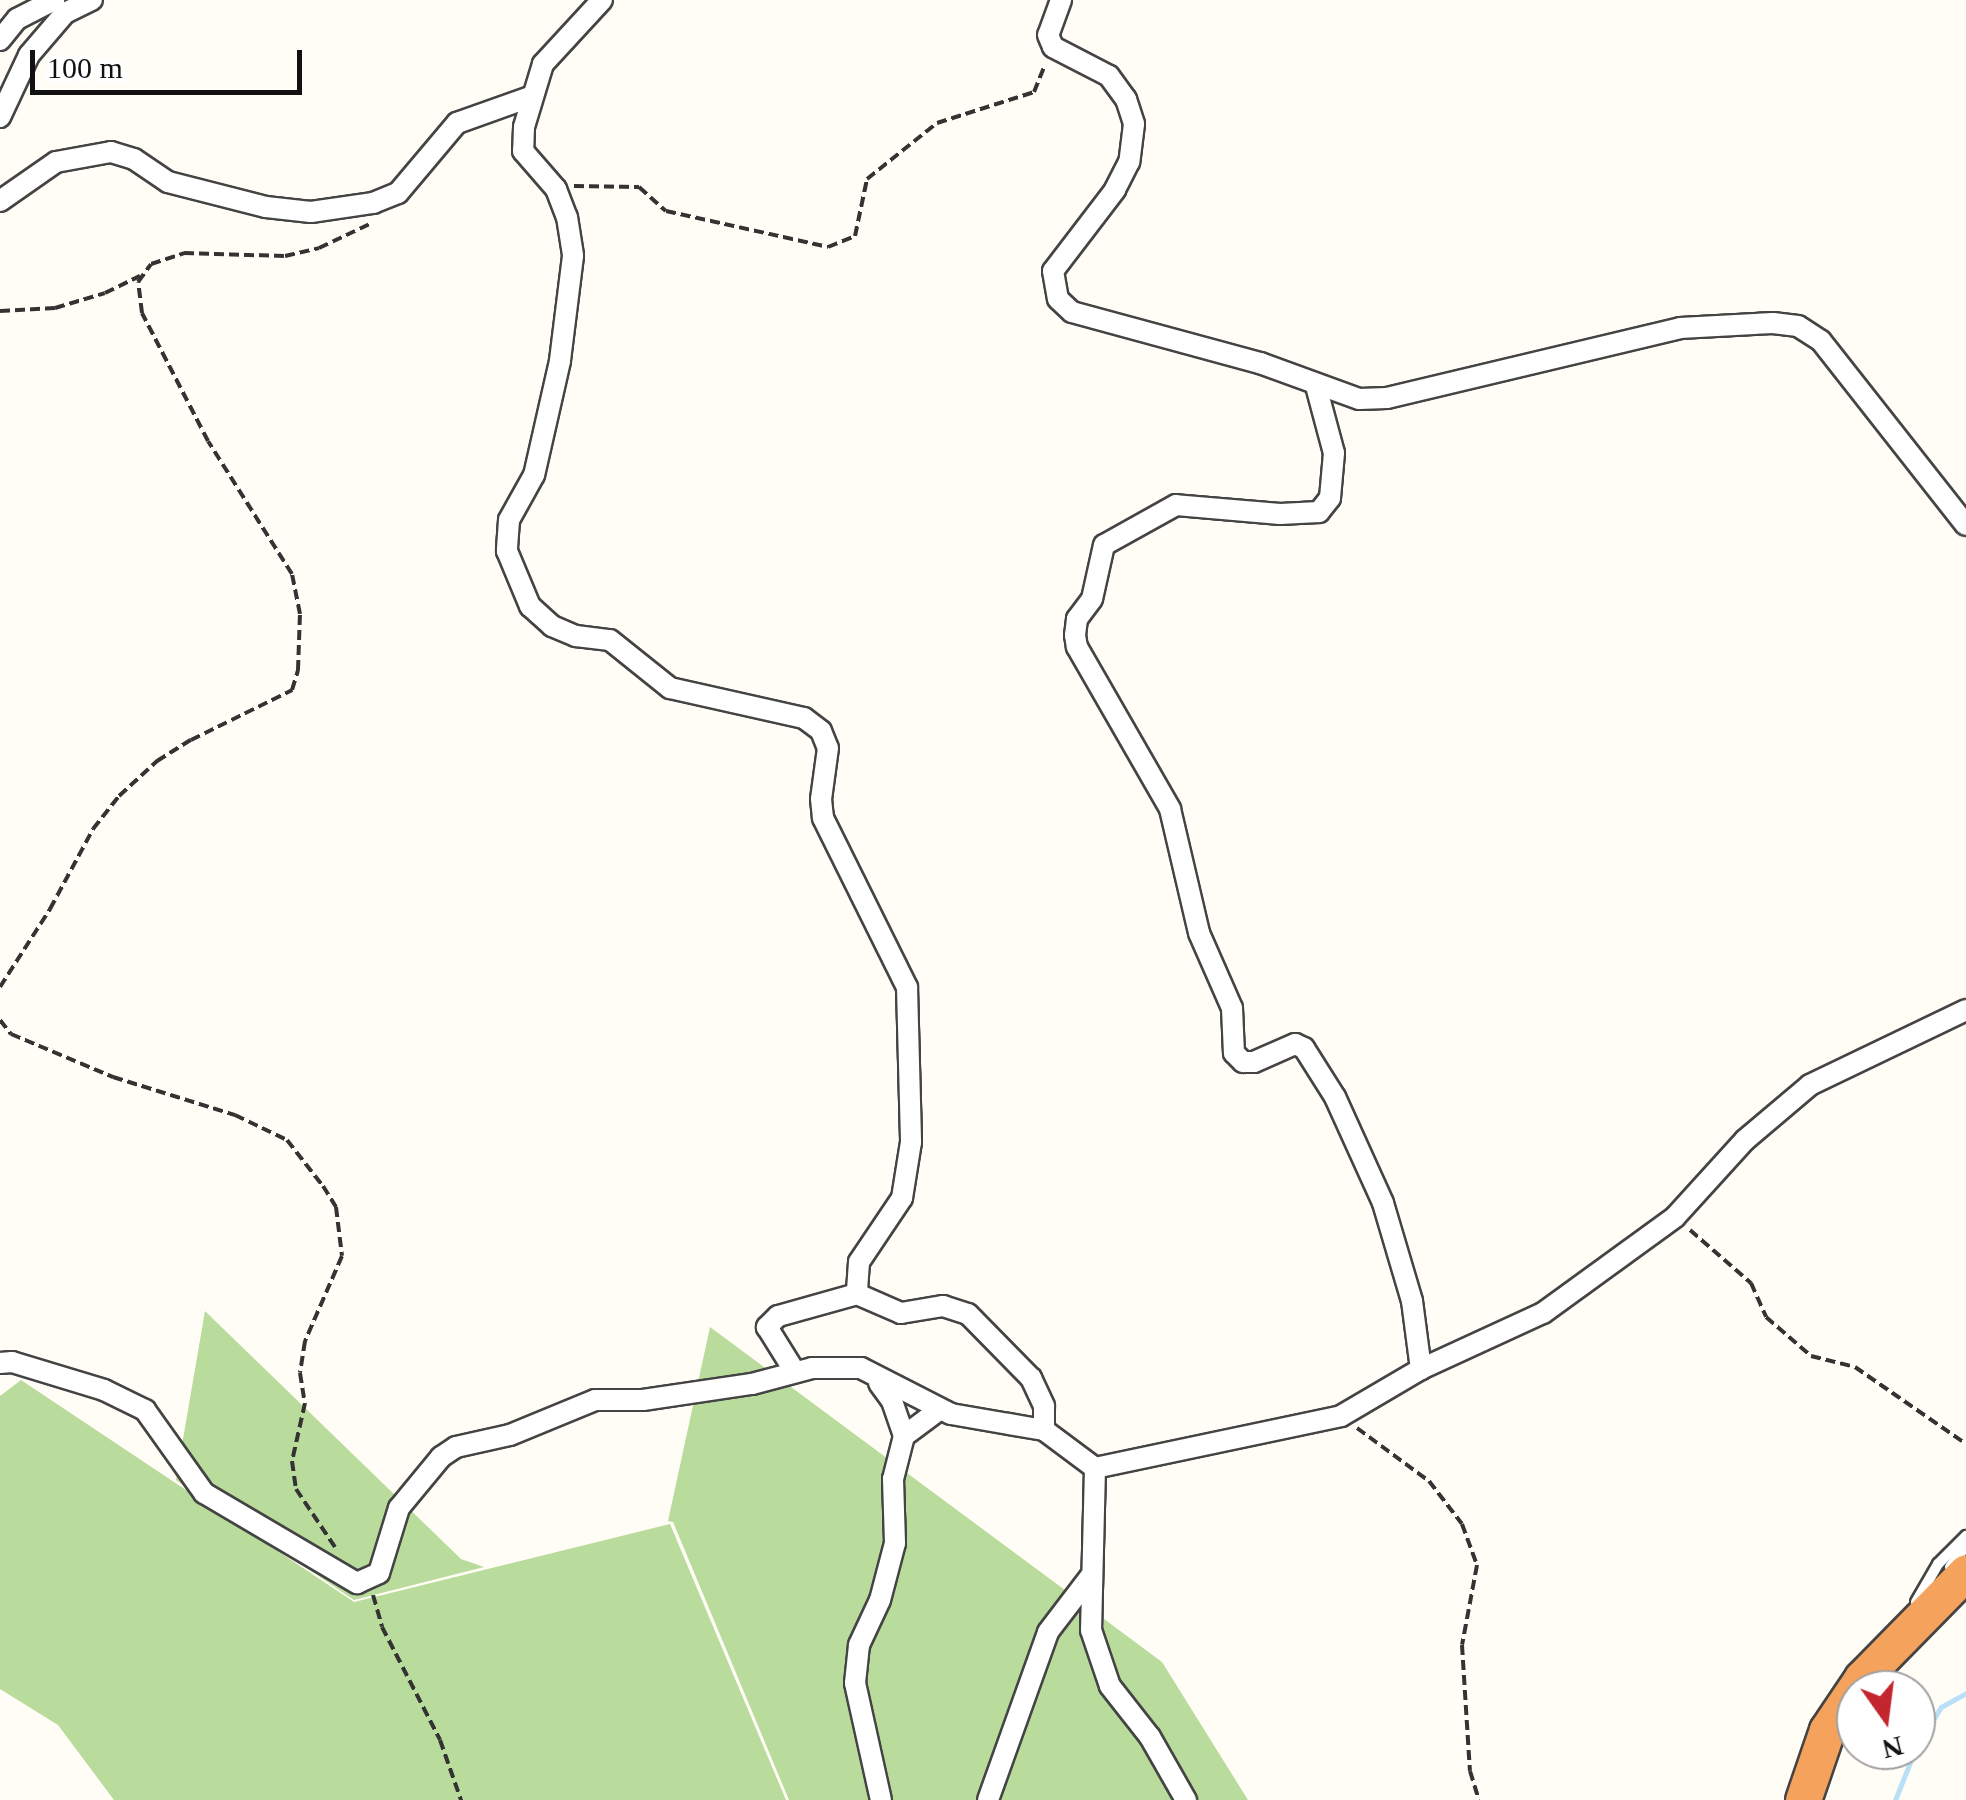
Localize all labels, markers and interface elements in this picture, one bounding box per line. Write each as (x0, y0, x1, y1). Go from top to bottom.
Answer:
scale bar (35, 30, 308, 92)
text: 100 m (47, 51, 123, 84)
north arrow (1836, 1670, 1936, 1770)
text: N (1879, 1730, 1906, 1765)

